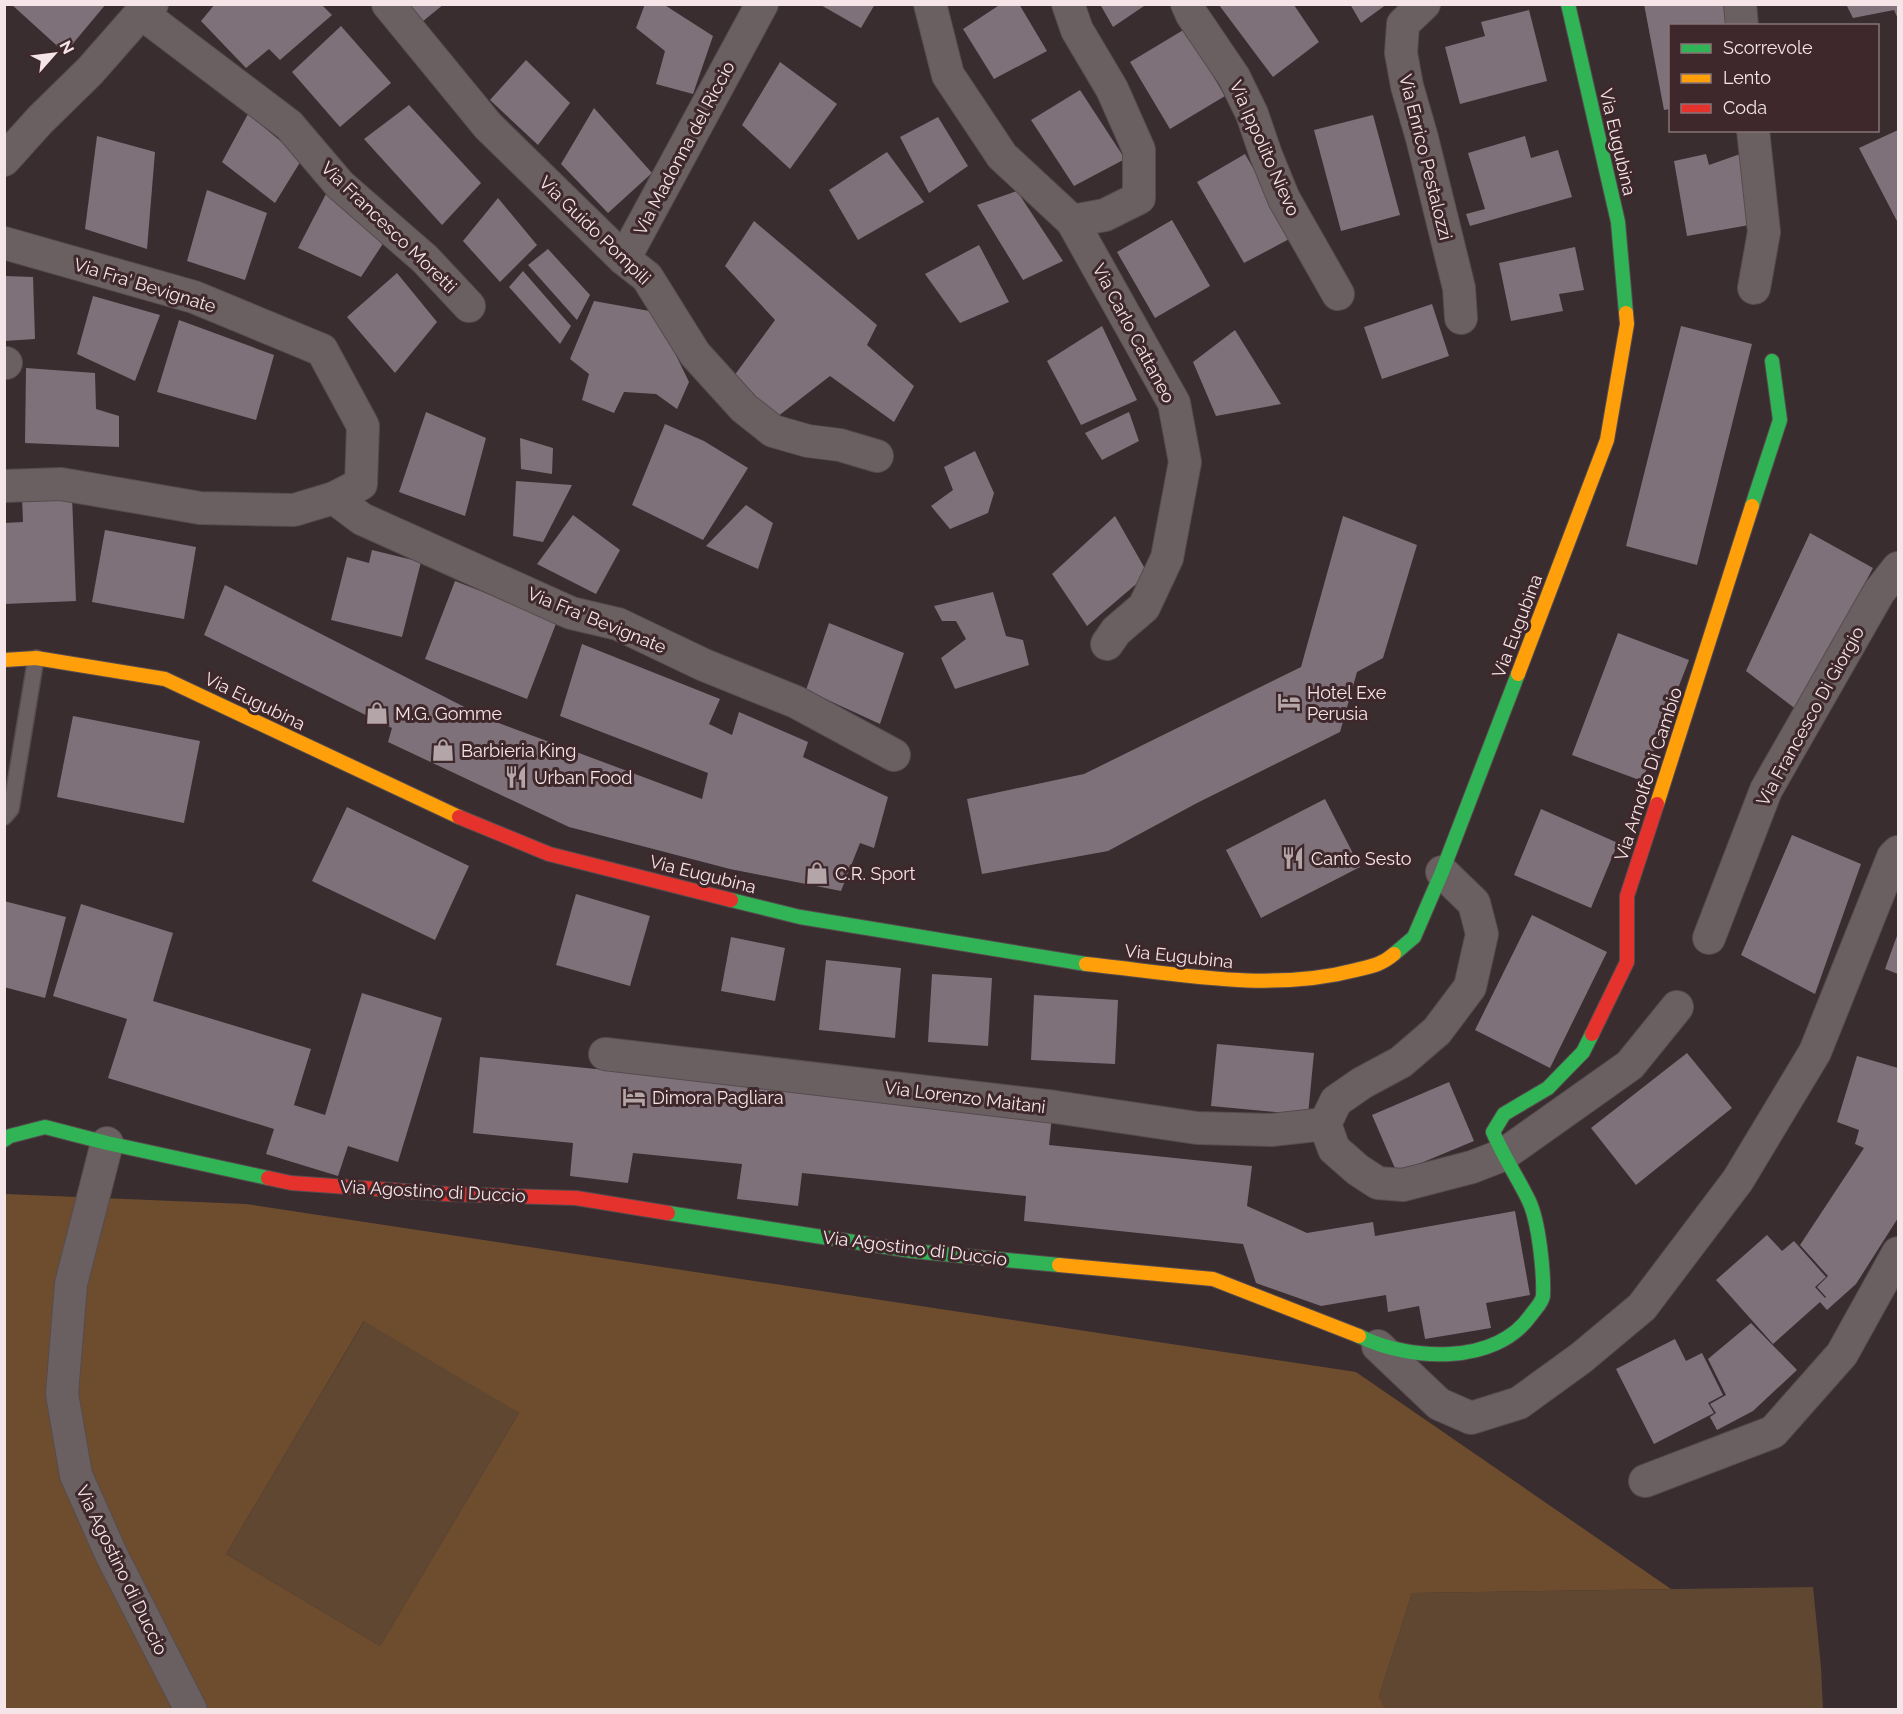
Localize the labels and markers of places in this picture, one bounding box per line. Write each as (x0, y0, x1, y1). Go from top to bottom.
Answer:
place label: Hotel Exe Perusia (1307, 682, 1387, 724)
hotel icon: Hotel Exe Perusia (1276, 689, 1302, 715)
shop icon: M.G. Gomme (364, 700, 390, 726)
place label: M.G. Gomme (395, 703, 502, 724)
shop icon: Barbieria King (430, 737, 456, 763)
place label: Barbieria King (461, 740, 576, 761)
restaurant icon: Urban Food (503, 764, 529, 790)
place label: Urban Food (534, 767, 632, 788)
restaurant icon: Canto Sesto (1280, 845, 1306, 871)
place label: Canto Sesto (1311, 848, 1412, 869)
shop icon: C.R. Sport (804, 860, 830, 886)
place label: C.R. Sport (835, 863, 916, 884)
hotel icon: Dimora Pagliara (621, 1084, 647, 1110)
place label: Dimora Pagliara (652, 1087, 783, 1108)

